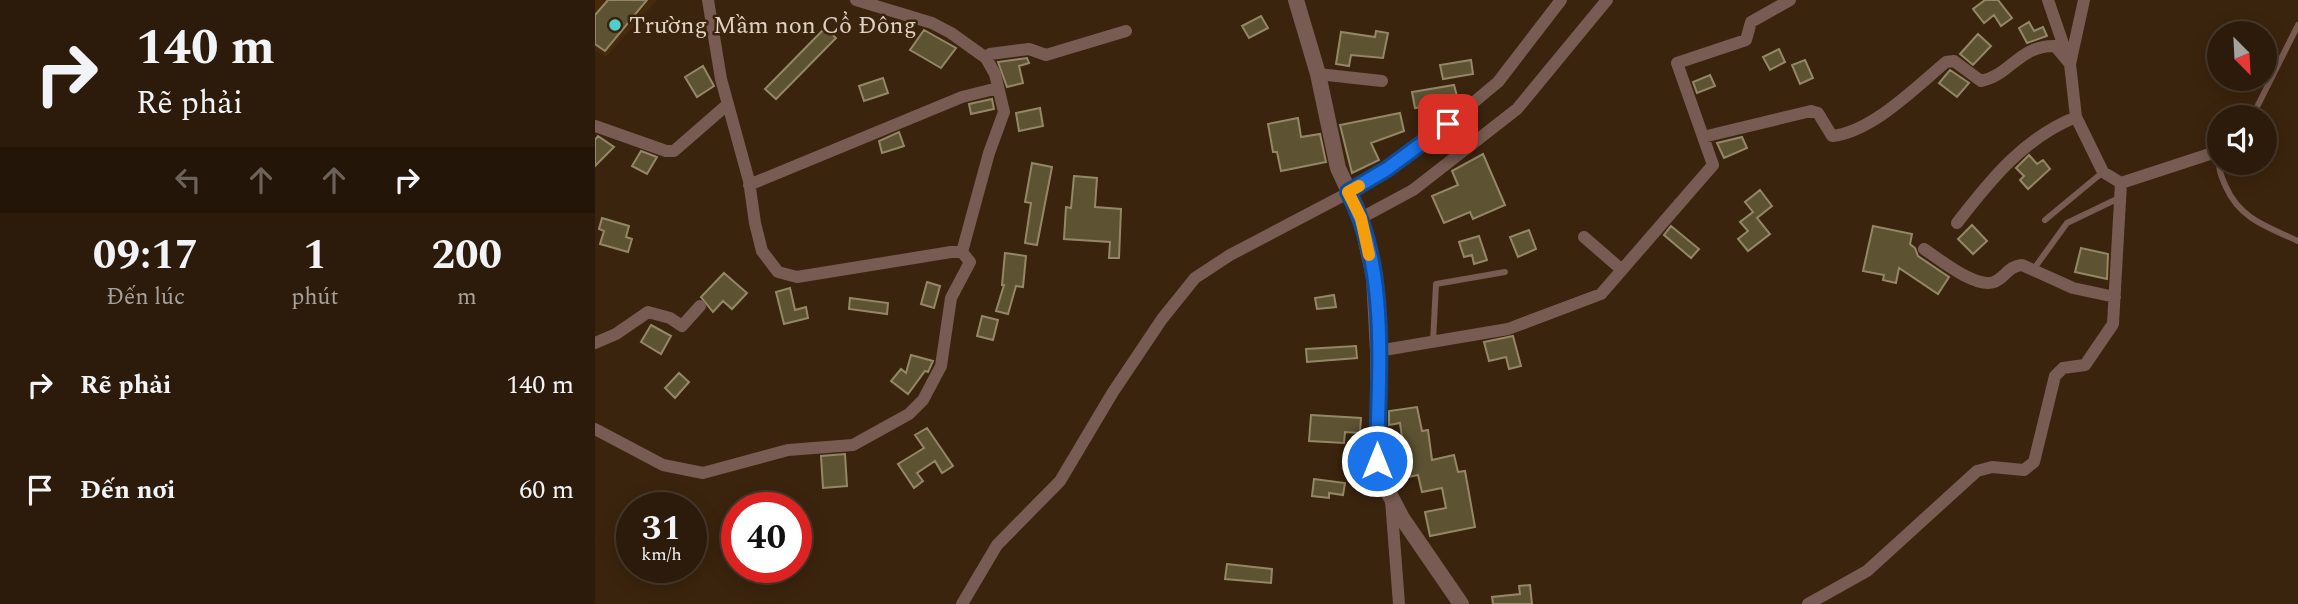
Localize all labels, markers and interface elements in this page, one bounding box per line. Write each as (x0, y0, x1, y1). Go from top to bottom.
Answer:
place label: Trường Mầm non Cổ Đông (629, 8, 917, 44)
text: 140 m (136, 11, 275, 86)
marker: Trường Mầm non Cổ Đông (607, 17, 623, 33)
north arrow (2207, 21, 2277, 91)
map controls (2207, 21, 2277, 175)
icon: right (21, 28, 112, 119)
text: Rẽ phải (136, 79, 243, 128)
pin (1418, 94, 1478, 154)
icon: arrive (1429, 105, 1467, 143)
button: sound (2207, 105, 2277, 175)
icon: left (169, 161, 207, 199)
icon: ahead (242, 161, 280, 199)
icon: ahead (315, 161, 353, 199)
icon: right (388, 161, 426, 199)
text: 09:17 (93, 224, 198, 287)
text: 1 (303, 224, 327, 287)
text: 200 (431, 224, 502, 287)
text: Đến lúc (106, 280, 185, 315)
text: phút (291, 280, 339, 315)
text: m (457, 280, 477, 315)
text: Rẽ phải (80, 365, 172, 405)
text: 140 m (506, 365, 574, 405)
icon: right (21, 366, 59, 404)
position arrow (1340, 424, 1414, 498)
text: Đến nơi (80, 470, 175, 510)
text: 60 m (519, 470, 574, 510)
icon: arrive (21, 471, 59, 509)
speed limit sign: 40 (721, 492, 812, 583)
text: 31 (642, 502, 681, 555)
text: km/h (641, 541, 682, 568)

